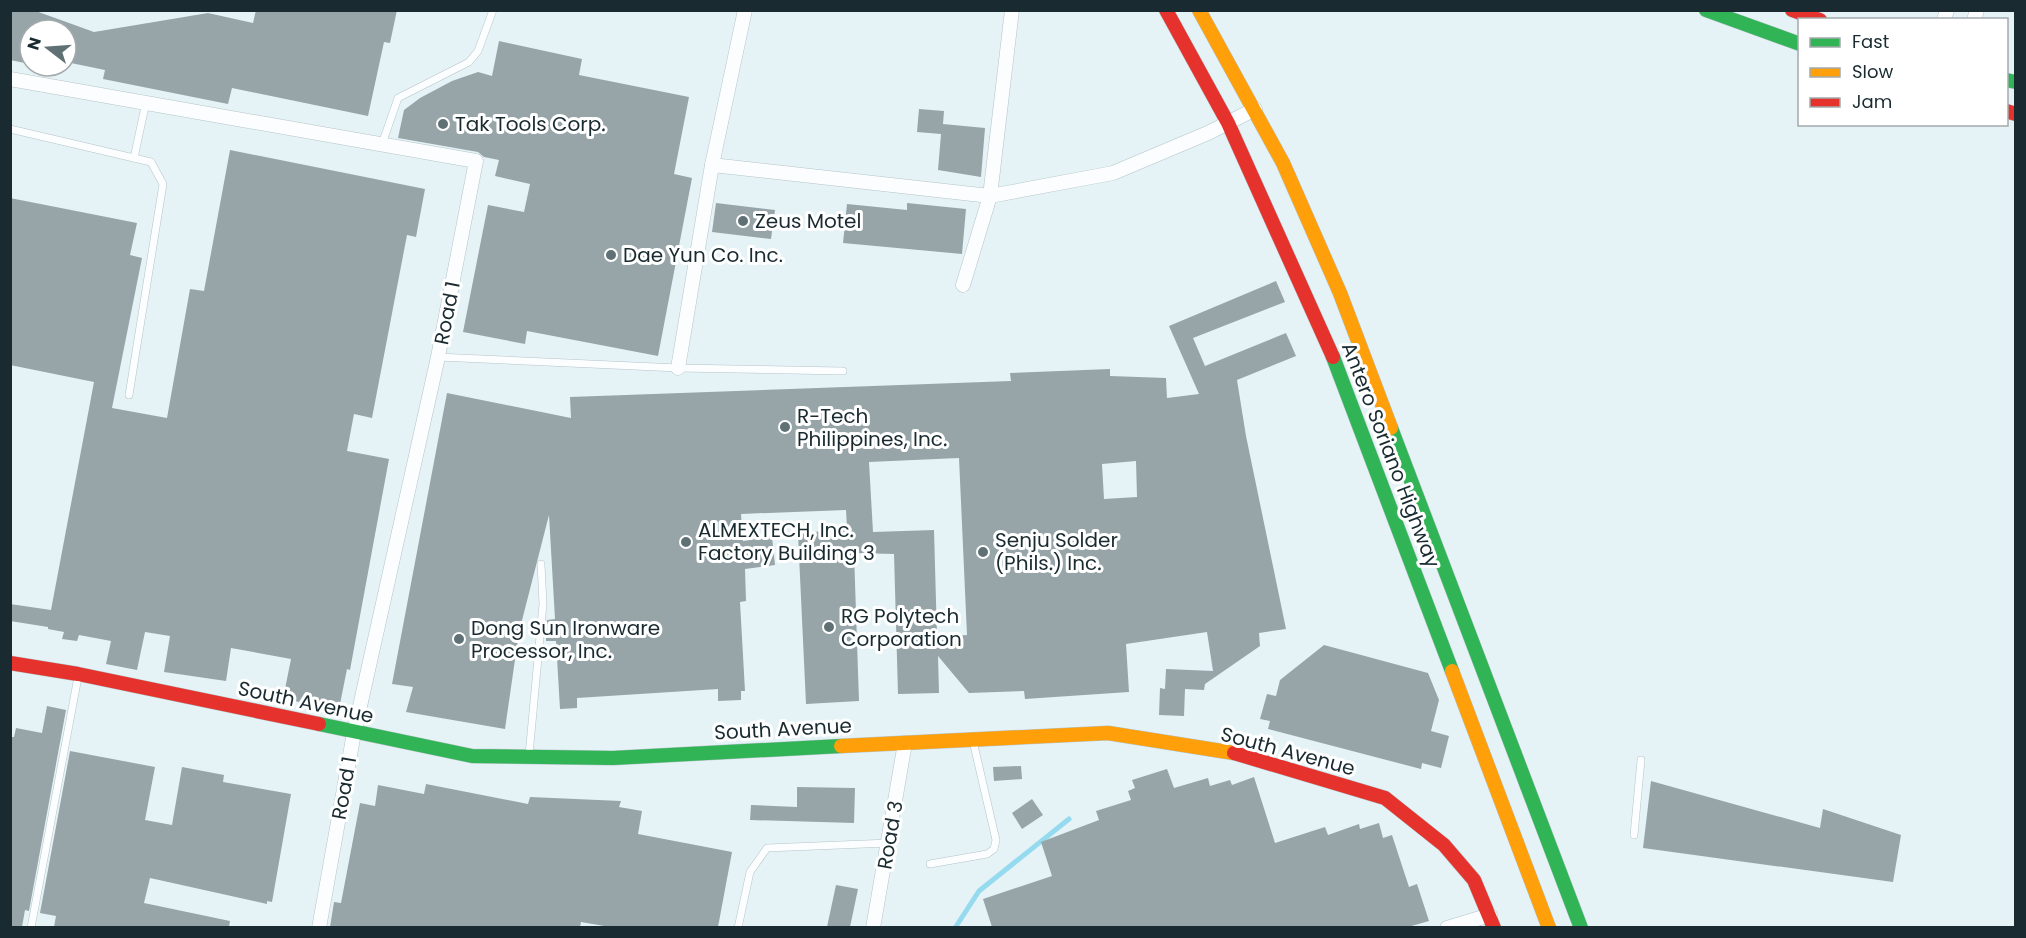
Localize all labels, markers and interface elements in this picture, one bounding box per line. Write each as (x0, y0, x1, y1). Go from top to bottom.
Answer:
north arrow (18, 18, 78, 78)
legend (1798, 18, 2008, 126)
text: Fast (1852, 29, 1889, 54)
text: N (21, 35, 47, 53)
text: Slow (1852, 59, 1894, 84)
text: Jam (1852, 89, 1892, 114)
place label: Tak Tools Corp. (455, 110, 606, 138)
marker: Tak Tools Corp. (436, 117, 450, 131)
place label: Zeus Motel (755, 207, 861, 235)
marker: Zeus Motel (736, 214, 750, 228)
place label: Dae Yun Co. Inc. (623, 241, 783, 269)
marker: Dae Yun Co. Inc. (604, 248, 618, 262)
street label: Road 1 (427, 279, 467, 347)
street label: Antero Soriano Highway (1335, 338, 1447, 572)
place label: R-Tech Philippines, Inc. (797, 402, 947, 453)
marker: R-Tech Philippines, Inc. (778, 420, 792, 434)
place label: ALMEXTECH, Inc. Factory Building 3 (698, 516, 875, 567)
place label: Senju Solder (Phils.) Inc. (995, 526, 1118, 577)
marker: ALMEXTECH, Inc. Factory Building 3 (679, 535, 693, 549)
marker: Senju Solder (Phils.) Inc. (976, 545, 990, 559)
place label: RG Polytech Corporation (841, 602, 962, 653)
place label: Dong Sun Ironware Processor, Inc. (471, 614, 660, 665)
marker: RG Polytech Corporation (822, 620, 836, 634)
marker: Dong Sun Ironware Processor, Inc. (452, 632, 466, 646)
street label: South Avenue (236, 674, 376, 730)
street label: South Avenue (713, 711, 853, 747)
street label: South Avenue (1218, 720, 1358, 782)
street label: Road 1 (325, 754, 363, 822)
street label: Road 3 (870, 799, 910, 871)

